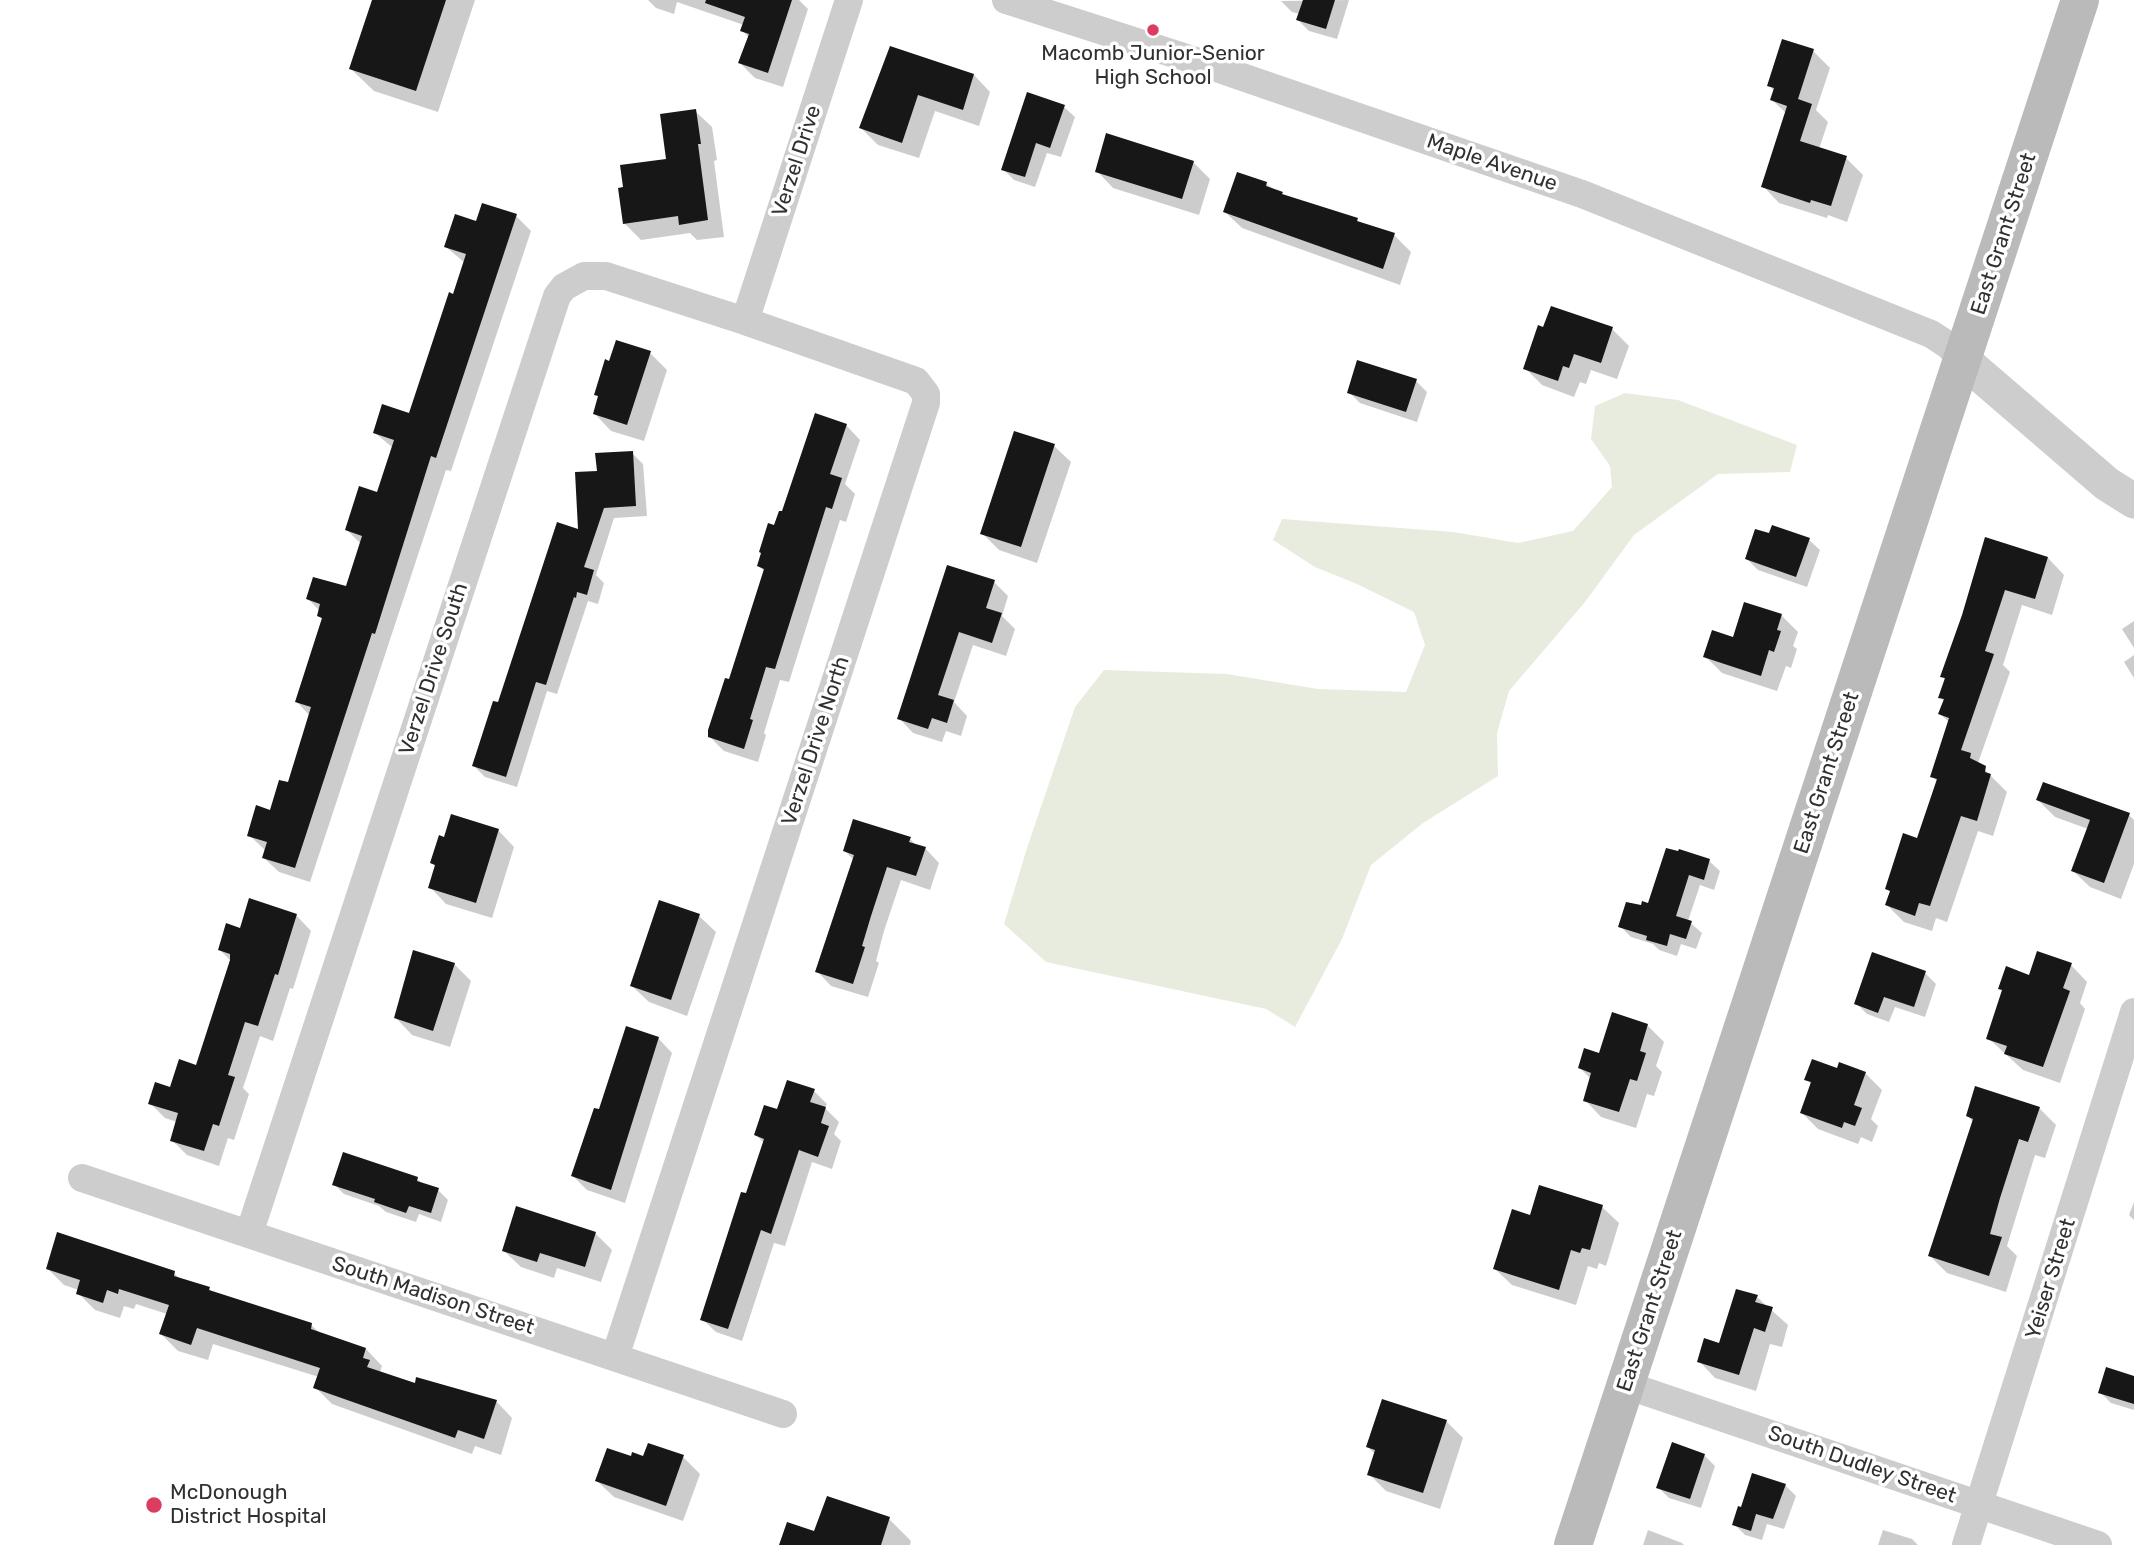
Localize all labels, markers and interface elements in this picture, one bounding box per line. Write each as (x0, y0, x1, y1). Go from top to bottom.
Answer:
marker: Macomb Junior-Senior High School (1145, 22, 1161, 38)
place label: Macomb Junior-Senior High School (1041, 41, 1265, 91)
street label: Verzel Drive (767, 102, 827, 220)
street label: Maple Avenue (1423, 129, 1561, 197)
street label: East Grant Street (1966, 150, 2042, 318)
street label: Verzel Drive South (394, 580, 474, 758)
street label: Verzel Drive North (777, 653, 855, 829)
street label: East Grant Street (1789, 689, 1865, 857)
street label: Yeiser Street (2021, 1216, 2081, 1342)
street label: East Grant Street (1612, 1227, 1688, 1395)
street label: South Madison Street (329, 1251, 537, 1341)
street label: South Dudley Street (1765, 1421, 1959, 1509)
place label: McDonough District Hospital (170, 1480, 327, 1530)
marker: McDonough District Hospital (144, 1495, 164, 1515)

